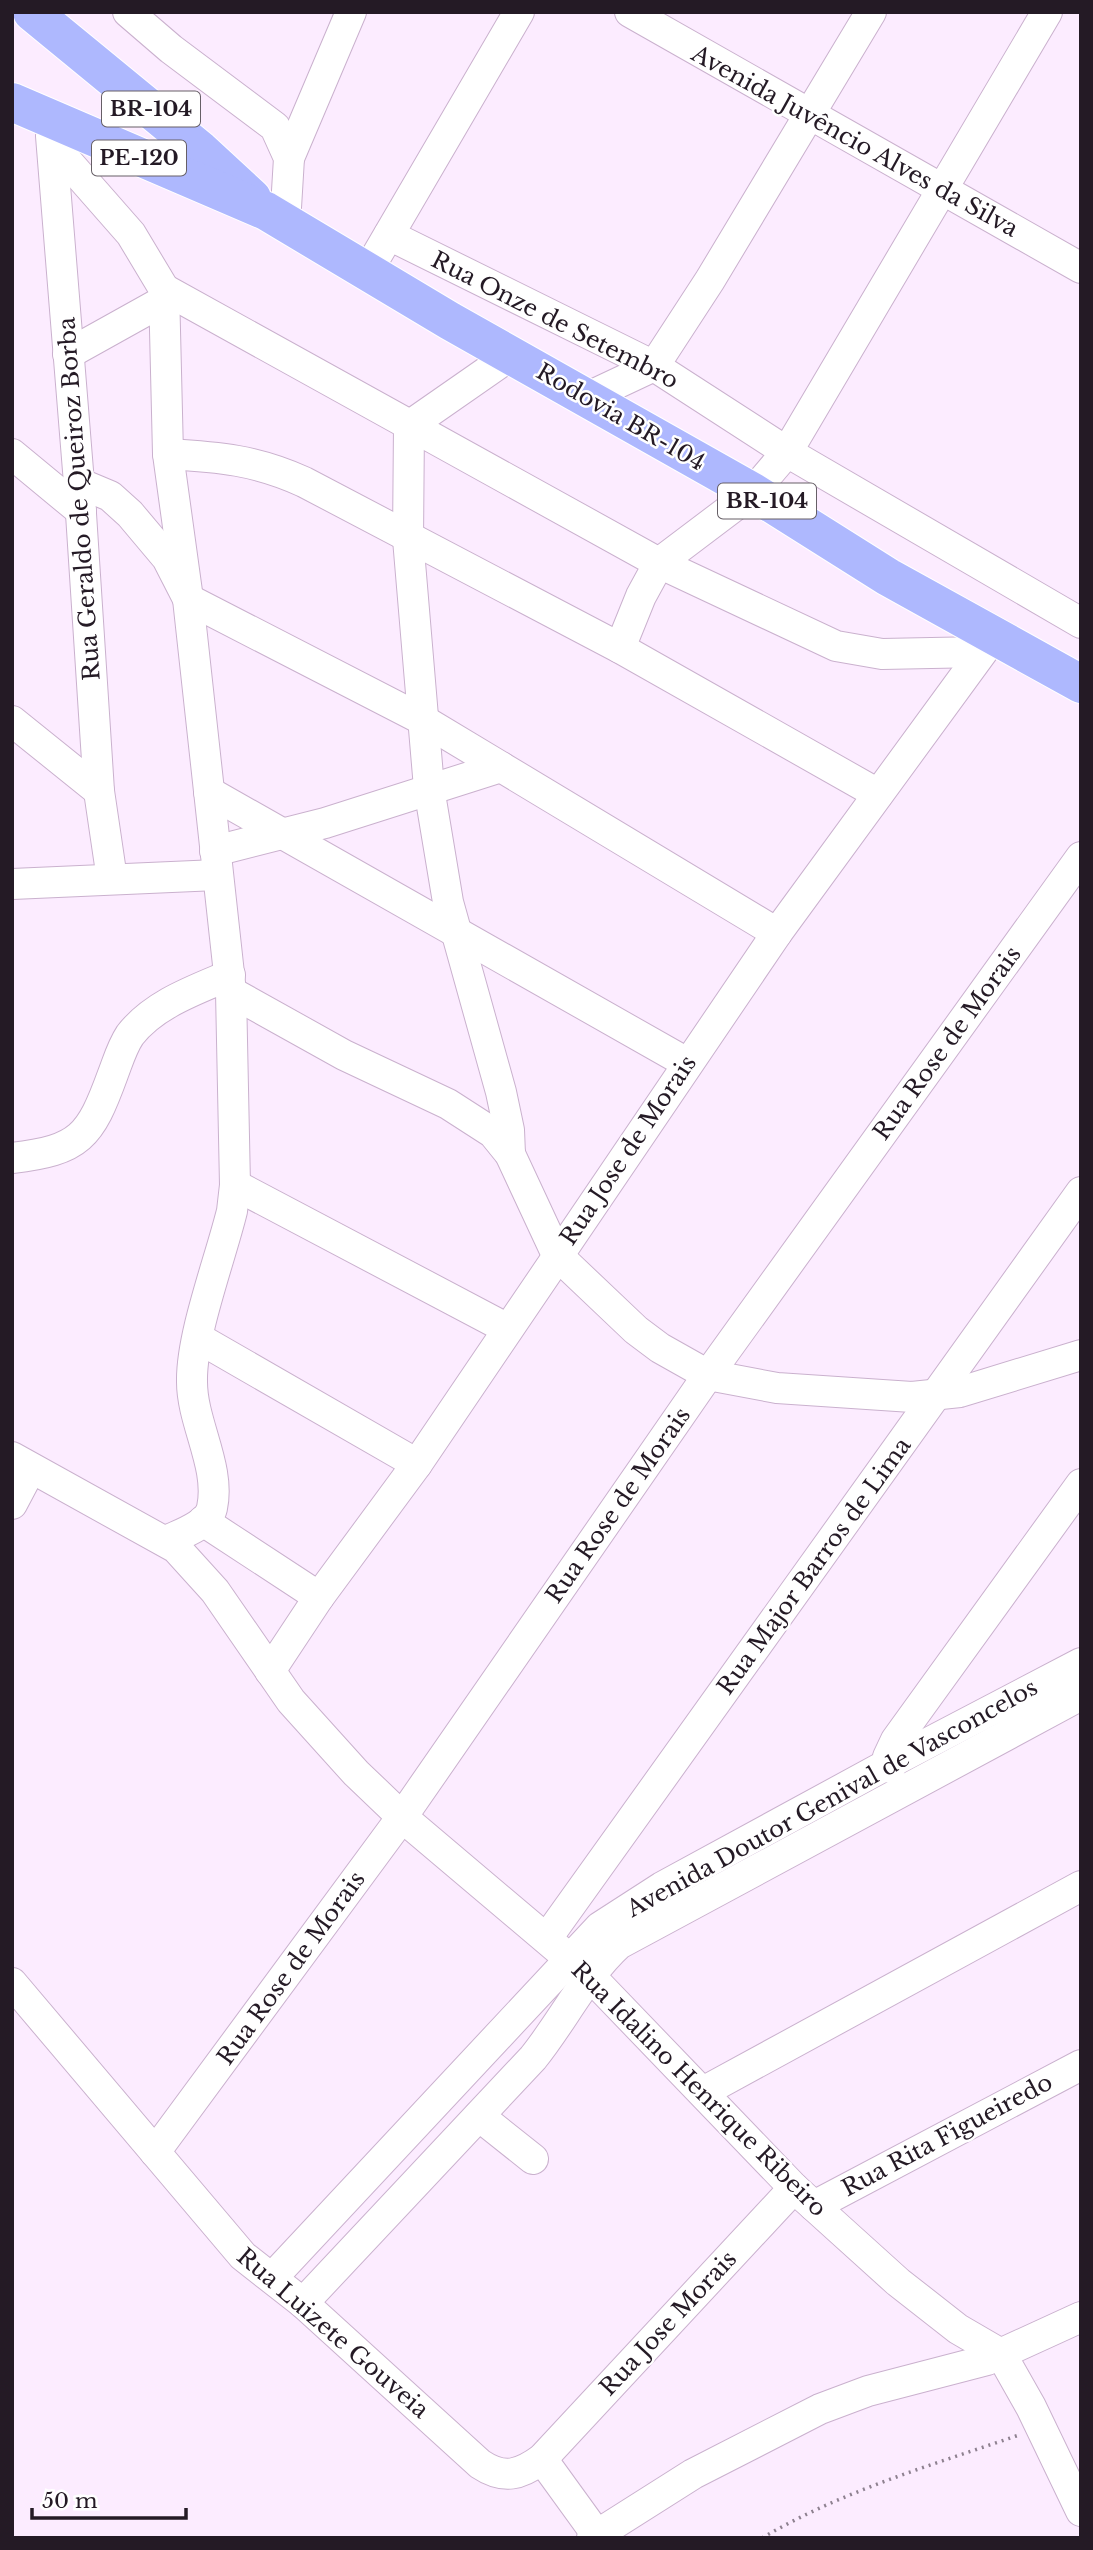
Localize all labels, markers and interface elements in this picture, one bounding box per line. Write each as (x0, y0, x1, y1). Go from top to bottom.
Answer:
street label: Avenida Juvêncio Alves da Silva (686, 39, 1023, 243)
road number: BR-104 (102, 92, 200, 126)
road number: PE-120 (92, 140, 186, 176)
street label: Rua Onze de Setembro (427, 245, 683, 395)
street label: Rua Geraldo de Queiroz Borba (52, 316, 106, 682)
street label: Rodovia BR-104 (532, 357, 710, 477)
road number: BR-104 (718, 484, 816, 518)
street label: Rua Rose de Morais (867, 941, 1027, 1145)
street label: Rua Jose de Morais (554, 1050, 702, 1250)
street label: Rua Rose de Morais (540, 1402, 696, 1608)
street label: Rua Major Barros de Lima (711, 1432, 917, 1700)
street label: Avenida Doutor Genival de Vasconcelos (621, 1673, 1042, 1924)
street label: Rua Rose de Morais (211, 1866, 371, 2070)
street label: Rua Idalino Henrique Ribeiro (566, 1956, 832, 2222)
street label: Rua Rita Figueiredo (837, 2068, 1057, 2202)
street label: Rua Luizete Gouveia (231, 2242, 435, 2424)
street label: Rua Jose Morais (594, 2245, 742, 2401)
scale bar (32, 2476, 186, 2520)
text: 50 m (42, 2488, 98, 2514)

